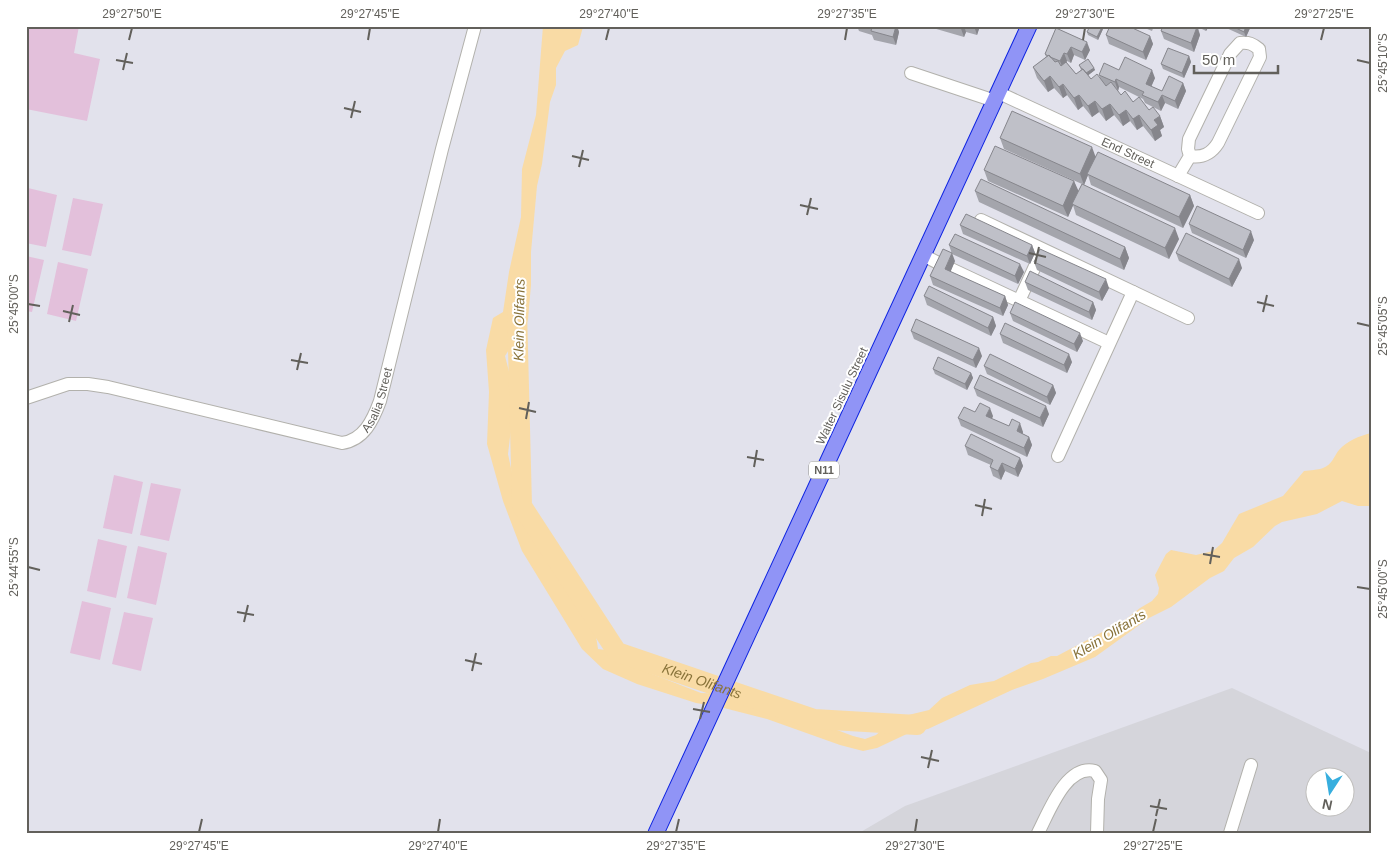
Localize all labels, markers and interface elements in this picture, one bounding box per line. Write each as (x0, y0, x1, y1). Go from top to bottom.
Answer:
text: 29°27'50"E (102, 7, 162, 21)
text: 29°27'45"E (340, 7, 400, 21)
text: 29°27'40"E (579, 7, 639, 21)
text: 29°27'35"E (817, 7, 877, 21)
text: 29°27'30"E (1055, 7, 1115, 21)
text: 29°27'25"E (1294, 7, 1354, 21)
text: 25°45'10"S (1376, 33, 1390, 93)
scale bar (1194, 42, 1278, 74)
text: 50 m (1202, 51, 1235, 68)
street label: End Street (1099, 134, 1157, 171)
text: 25°45'00"S (7, 274, 21, 334)
water label: Klein Olifants (510, 279, 528, 361)
text: 25°45'05"S (1376, 296, 1390, 356)
street label: Walter Sisulu Street (813, 345, 871, 447)
street label: Asalia Street (359, 366, 395, 435)
road number: N11 (809, 462, 839, 478)
text: 25°44'55"S (7, 537, 21, 597)
text: 25°45'00"S (1376, 559, 1390, 619)
water label: Klein Olifants (1070, 606, 1148, 662)
water label: Klein Olifants (660, 660, 744, 702)
north arrow (1304, 766, 1354, 816)
text: N (1321, 796, 1334, 814)
text: 29°27'45"E (169, 839, 229, 853)
text: 29°27'40"E (408, 839, 468, 853)
text: 29°27'35"E (646, 839, 706, 853)
text: 29°27'30"E (885, 839, 945, 853)
text: 29°27'25"E (1123, 839, 1183, 853)

